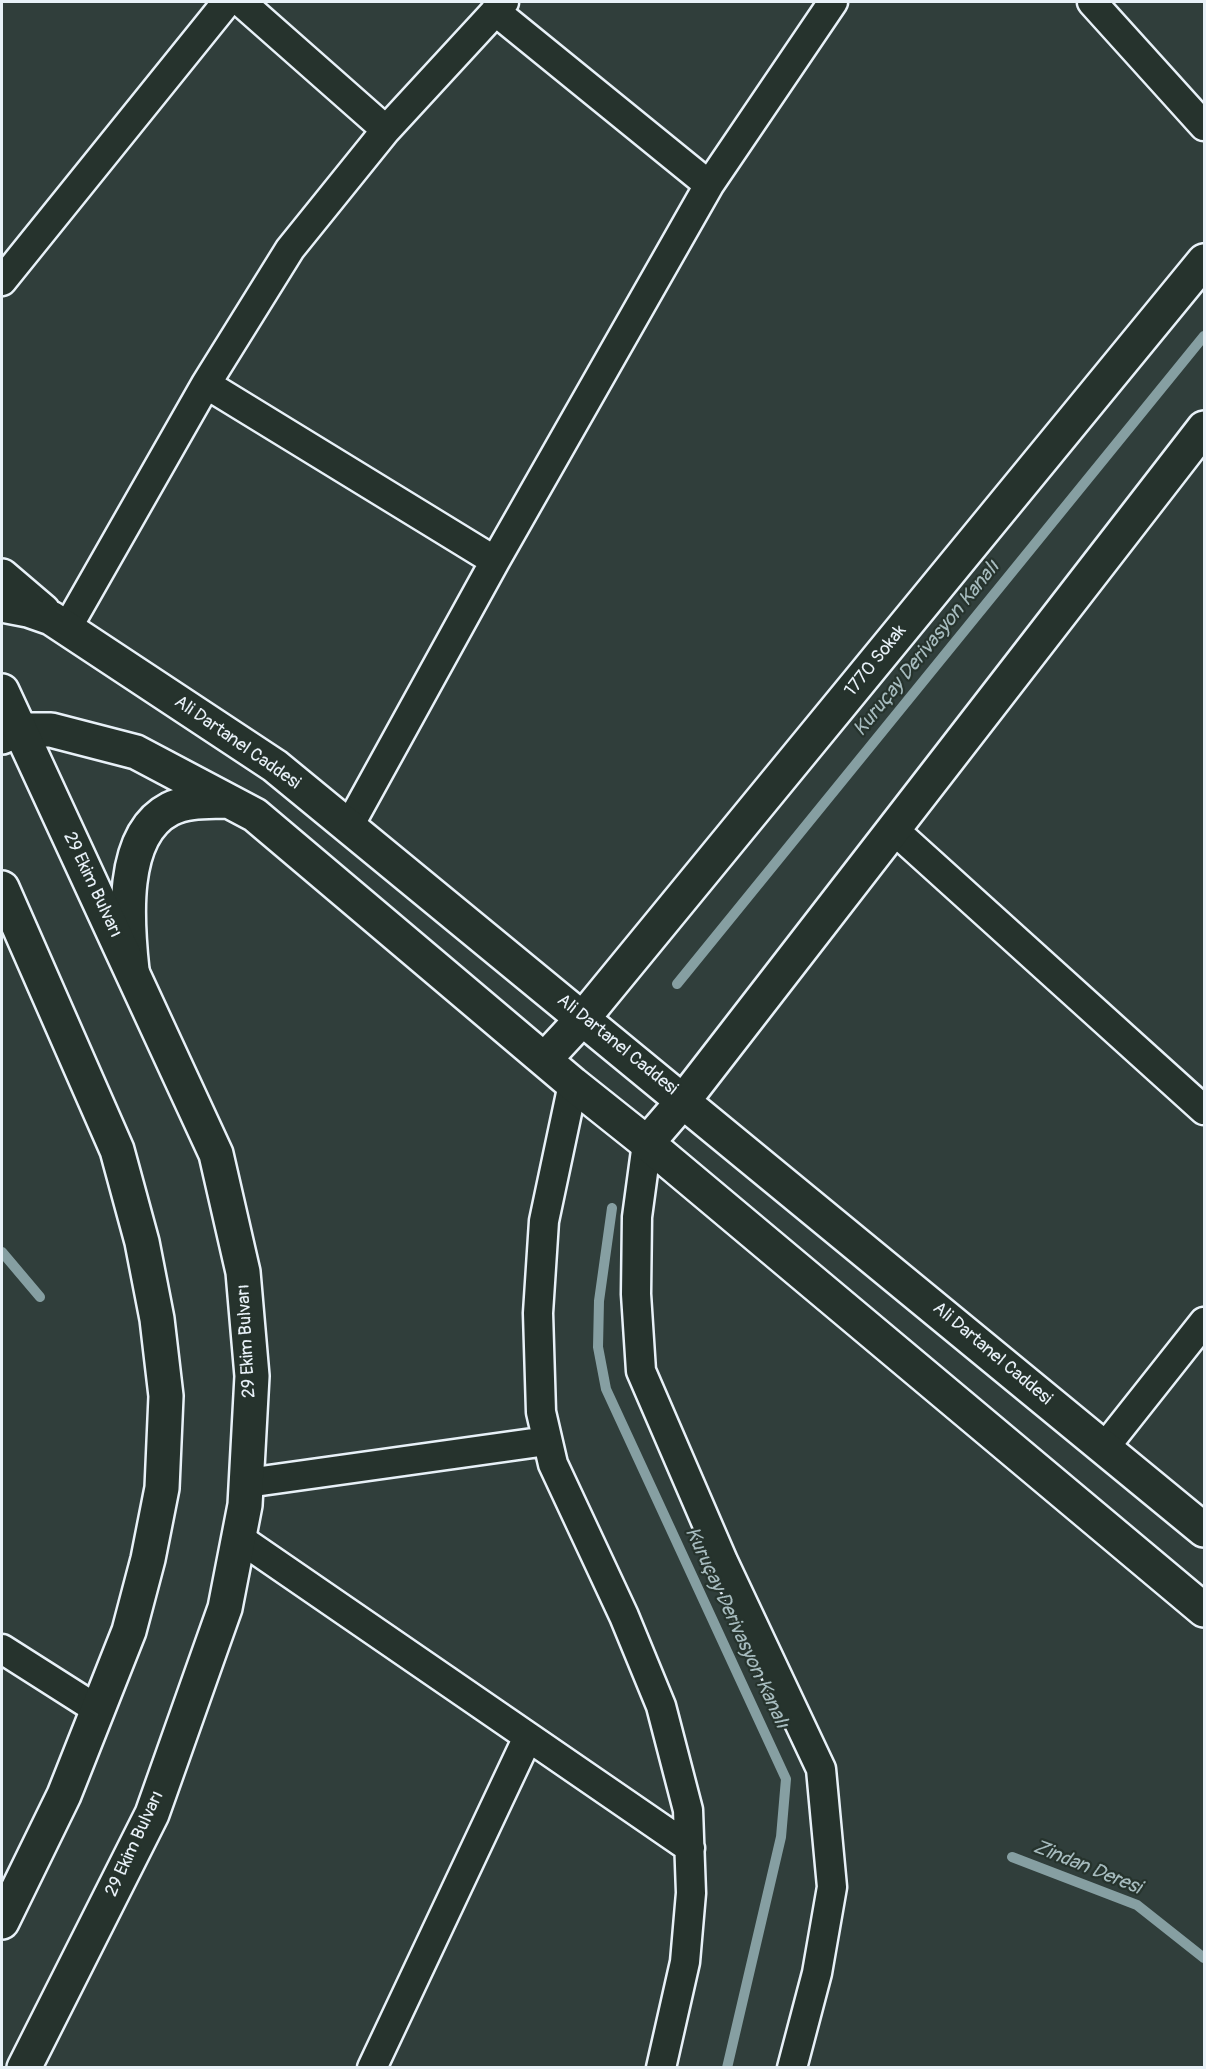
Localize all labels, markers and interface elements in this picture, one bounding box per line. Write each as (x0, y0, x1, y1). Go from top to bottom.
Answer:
water label: Kuruçay Derivasyon Kanalı (849, 556, 1005, 742)
street label: 1770 Sokak (841, 621, 911, 701)
street label: Ali Dartanel Caddesi (170, 691, 304, 795)
street label: 29 Ekim Bulvarı (58, 829, 126, 941)
street label: Ali Dartanel Caddesi (552, 990, 682, 1100)
street label: 29 Ekim Bulvarı (233, 1283, 261, 1399)
street label: Ali Dartanel Caddesi (928, 1298, 1056, 1410)
water label: Kuruçay Derivasyon Kanalı (679, 1524, 793, 1732)
street label: 29 Ekim Bulvarı (101, 1788, 169, 1900)
water label: Zindan Deresi (1030, 1836, 1144, 1900)

